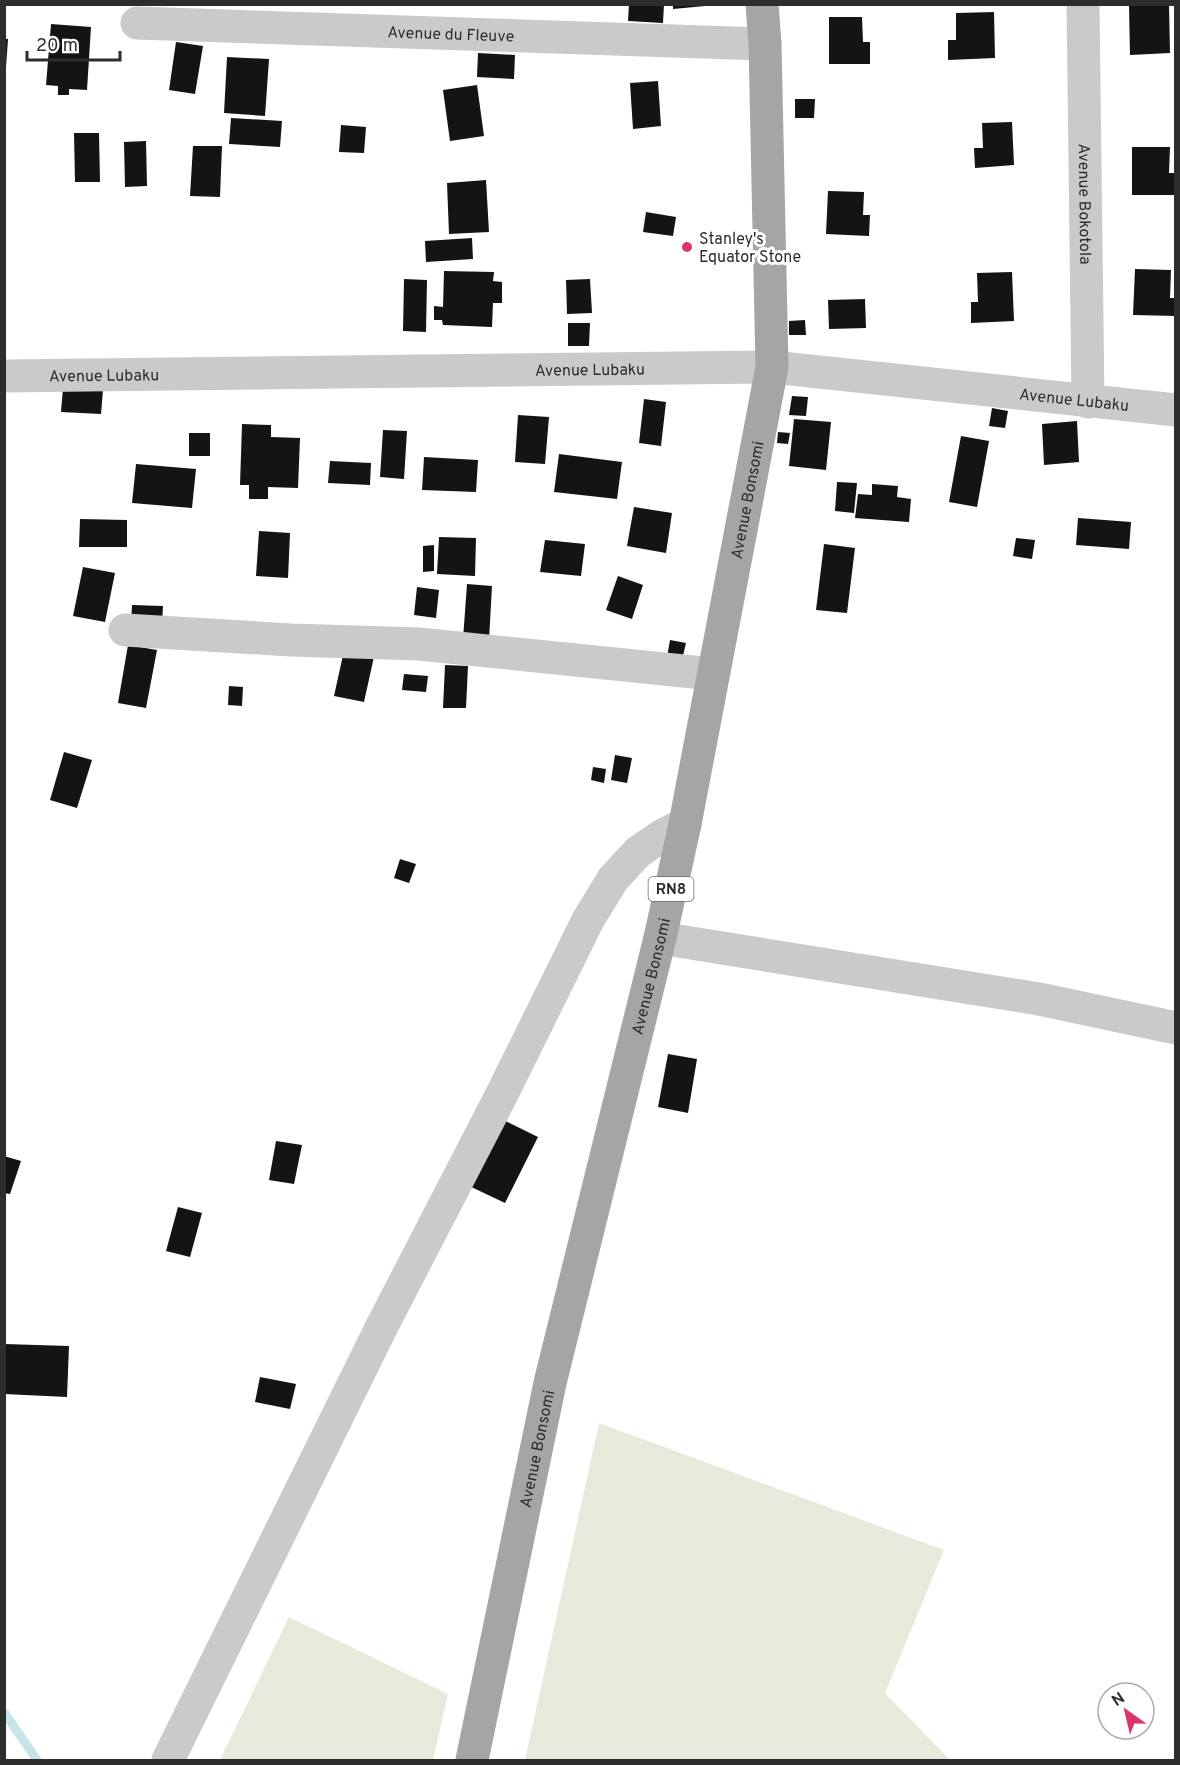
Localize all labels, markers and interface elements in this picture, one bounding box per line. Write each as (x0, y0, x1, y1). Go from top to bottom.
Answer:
street label: Avenue du Fleuve (387, 23, 514, 48)
scale bar (27, 24, 120, 62)
text: 20 m (36, 35, 78, 58)
street label: Avenue Bokotola (1073, 143, 1094, 265)
place label: Stanley's Equator Stone (699, 230, 801, 268)
marker: Stanley's Equator Stone (680, 240, 694, 254)
street label: Avenue Lubaku (535, 360, 645, 382)
street label: Avenue Lubaku (49, 366, 159, 387)
street label: Avenue Lubaku (1018, 385, 1130, 417)
street label: Avenue Bonsomi (728, 440, 770, 561)
road number: RN8 (648, 877, 694, 901)
street label: Avenue Bonsomi (628, 916, 676, 1037)
street label: Avenue Bonsomi (516, 1388, 560, 1510)
north arrow (1096, 1681, 1156, 1741)
text: N (1108, 1689, 1129, 1712)

